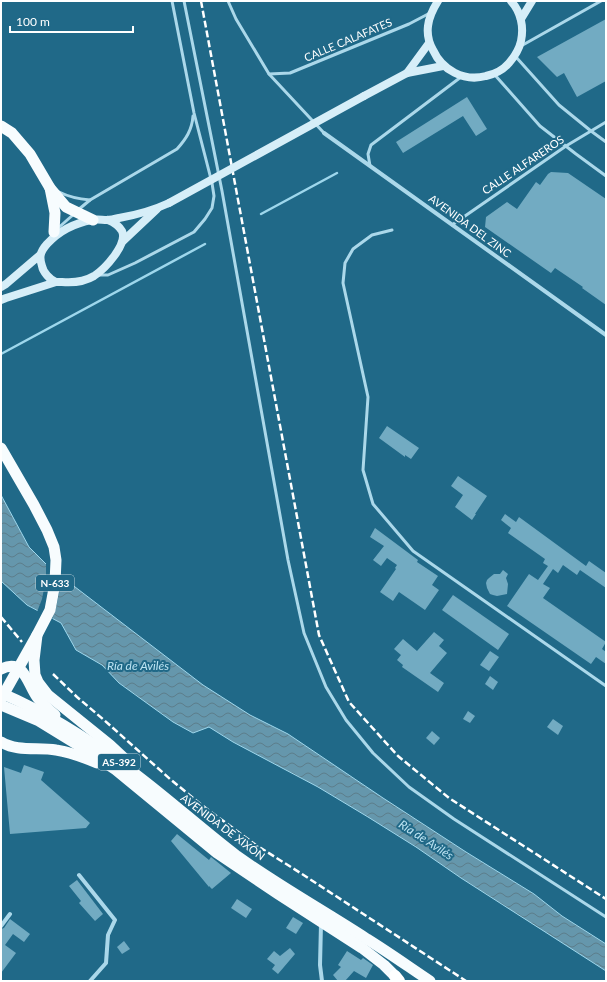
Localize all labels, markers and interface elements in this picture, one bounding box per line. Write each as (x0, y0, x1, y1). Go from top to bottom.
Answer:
scale bar (10, 8, 133, 34)
text: 100 m (16, 14, 50, 29)
street label: CALLE CALAFATES (302, 15, 394, 64)
street label: CALLE ALFAREROS (479, 132, 566, 197)
street label: AVENIDA DEL ZINC (427, 191, 514, 260)
road number: N-633 (36, 575, 74, 591)
water label: Ría de Avilés (107, 658, 169, 673)
road number: AS-392 (98, 754, 140, 770)
street label: AVENIDA DE XIXÓN (179, 791, 268, 862)
water label: Ría de Avilés (396, 816, 457, 863)

